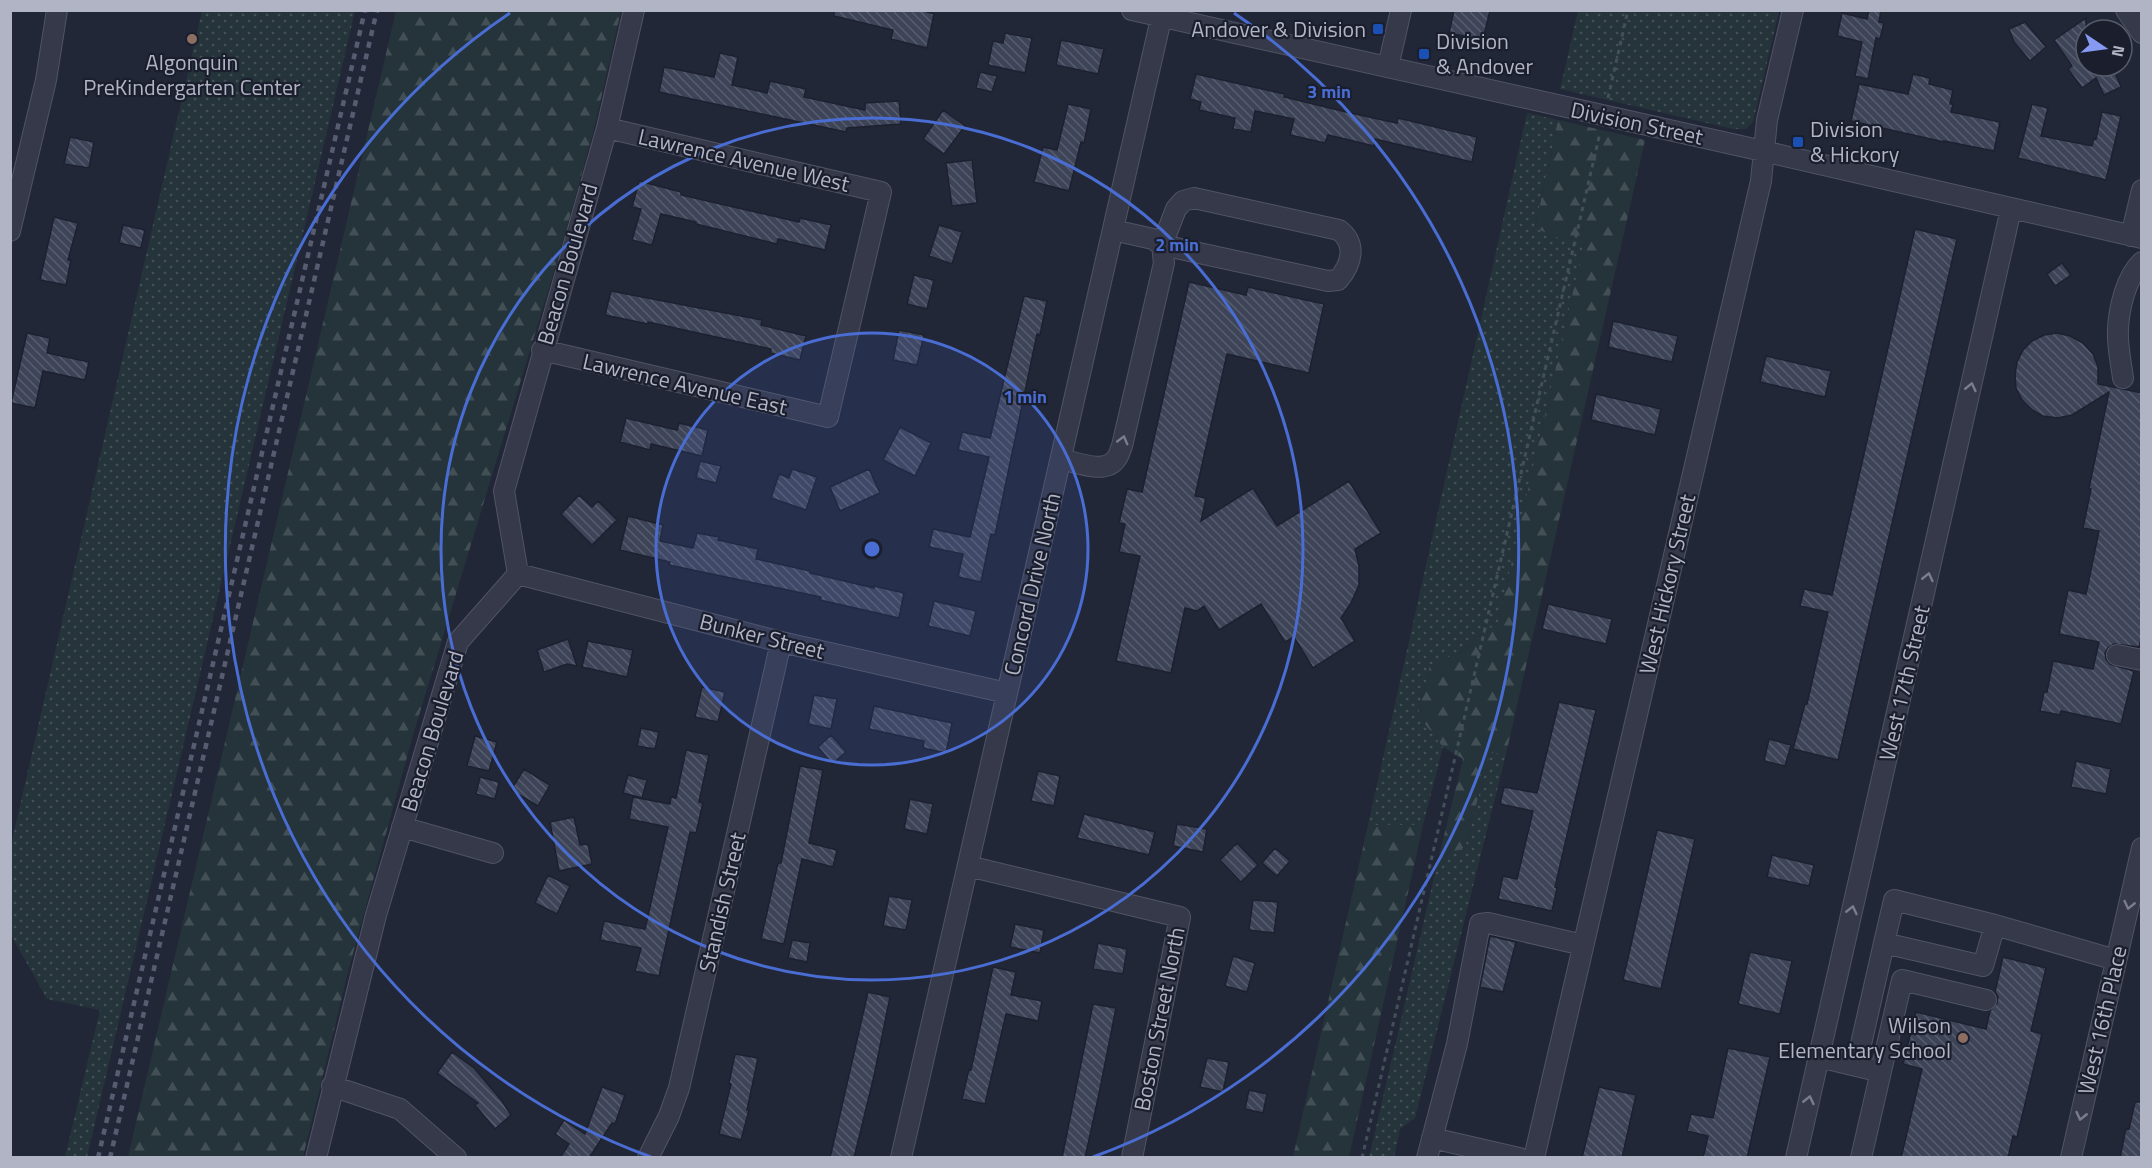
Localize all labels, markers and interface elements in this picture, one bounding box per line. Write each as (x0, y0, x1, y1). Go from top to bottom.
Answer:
place label: Andover & Division (1191, 12, 1366, 46)
north arrow (2074, 18, 2134, 78)
marker: Andover & Division (1371, 22, 1385, 36)
place label: Division & Andover (1436, 24, 1533, 83)
marker: Algonquin PreKindergarten Center (185, 32, 199, 46)
text: N (2106, 43, 2132, 59)
place label: Algonquin PreKindergarten Center (83, 45, 301, 104)
marker: Division & Andover (1417, 47, 1431, 61)
text: 3 min (1307, 78, 1351, 105)
street label: Division Street (1568, 92, 1707, 154)
place label: Division & Hickory (1810, 112, 1900, 171)
street label: Lawrence Avenue West (635, 119, 853, 201)
marker: Division & Hickory (1791, 135, 1805, 149)
street label: Beacon Boulevard (528, 179, 606, 349)
text: 2 min (1155, 231, 1199, 258)
street label: Lawrence Avenue East (579, 344, 791, 424)
one-way arrow (1964, 382, 1977, 392)
text: 1 min (1003, 383, 1047, 410)
one-way arrow (1116, 435, 1128, 446)
street label: Concord Drive North (994, 489, 1070, 679)
street label: West Hickory Street (1630, 490, 1704, 677)
centre of rings (862, 539, 882, 559)
one-way arrow (1920, 572, 1933, 582)
street label: West 17th Street (1870, 602, 1938, 764)
street label: Bunker Street (696, 604, 828, 668)
street label: Beacon Boulevard (391, 646, 473, 816)
street label: Standish Street (689, 829, 755, 975)
one-way arrow (2123, 900, 2136, 910)
one-way arrow (1845, 906, 1858, 916)
street label: Boston Street North (1125, 924, 1193, 1114)
street label: West 16th Place (2068, 942, 2136, 1098)
place label: Wilson Elementary School (1778, 1008, 1951, 1067)
marker: Wilson Elementary School (1956, 1031, 1970, 1045)
one-way arrow (1802, 1096, 1815, 1106)
one-way arrow (2075, 1111, 2088, 1121)

